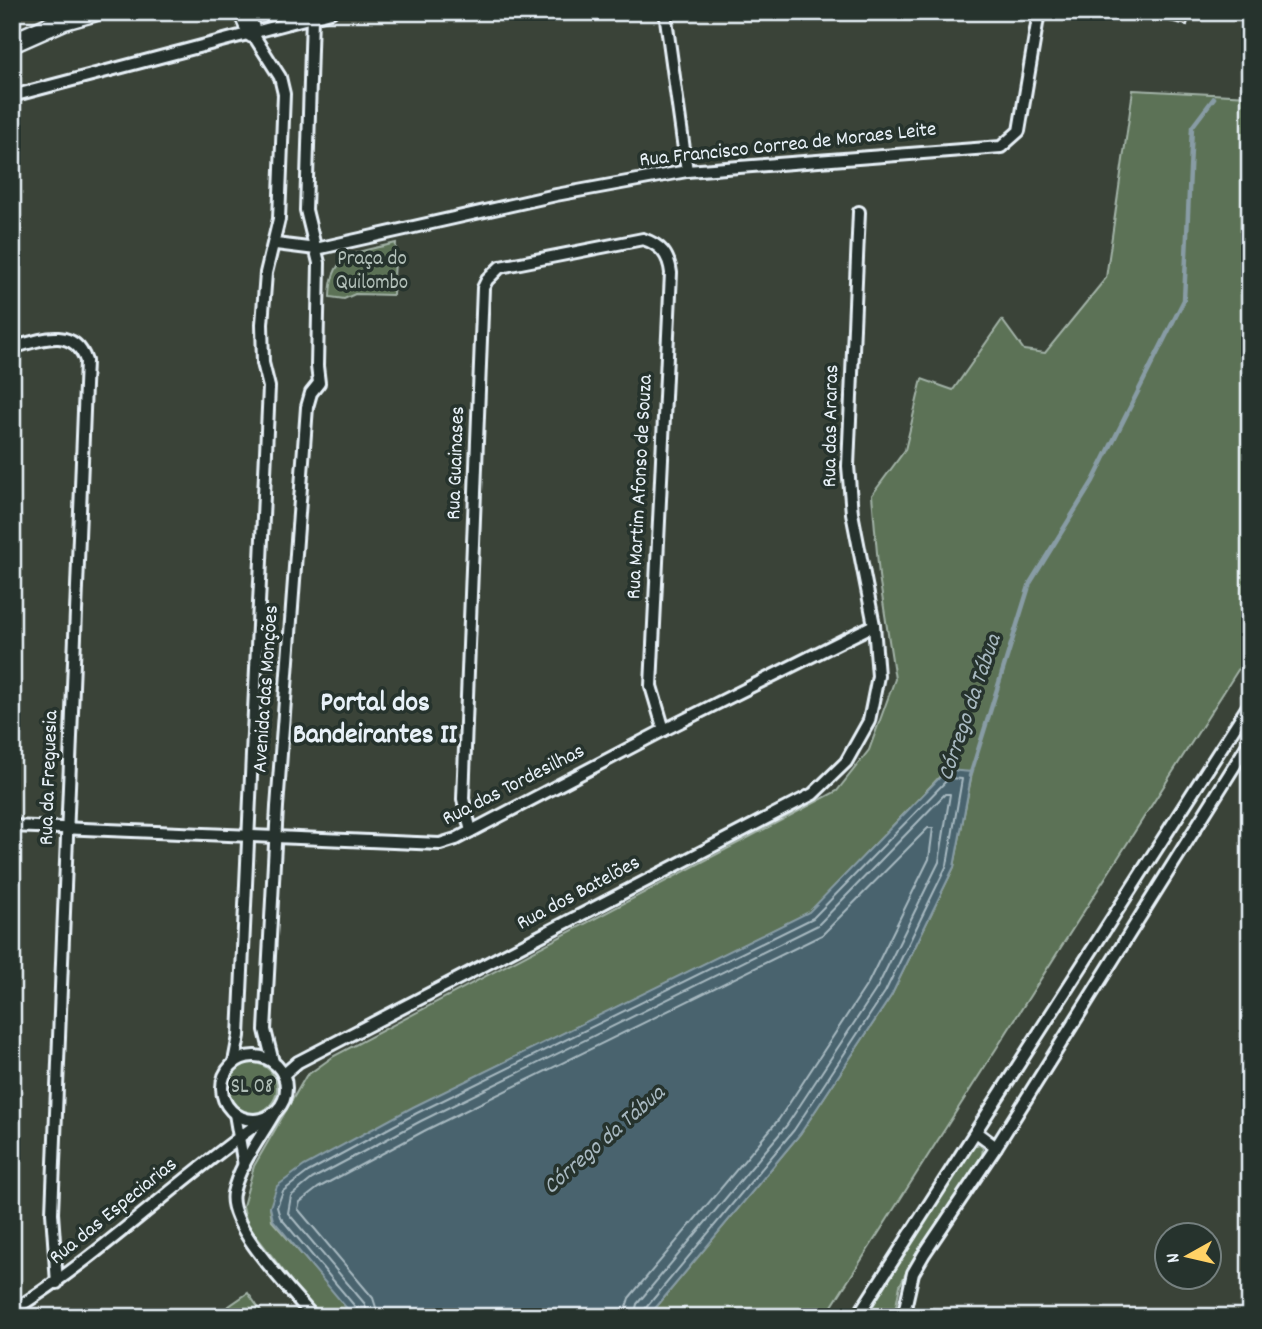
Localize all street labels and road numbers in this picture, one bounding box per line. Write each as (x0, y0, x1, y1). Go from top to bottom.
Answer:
street label: Rua Francisco Correa de Moraes Leite (638, 115, 938, 177)
street label: Rua das Araras (816, 364, 848, 488)
street label: Rua Martim Afonso de Souza (620, 373, 662, 600)
street label: Rua Guainases (440, 406, 474, 520)
street label: Avenida das Monções (246, 604, 288, 774)
street label: Rua da Freguesia (33, 709, 67, 846)
street label: Rua das Tordesilhas (438, 737, 590, 835)
street label: Rua dos Batelões (512, 849, 646, 939)
street label: Rua das Especiarias (44, 1151, 184, 1273)

